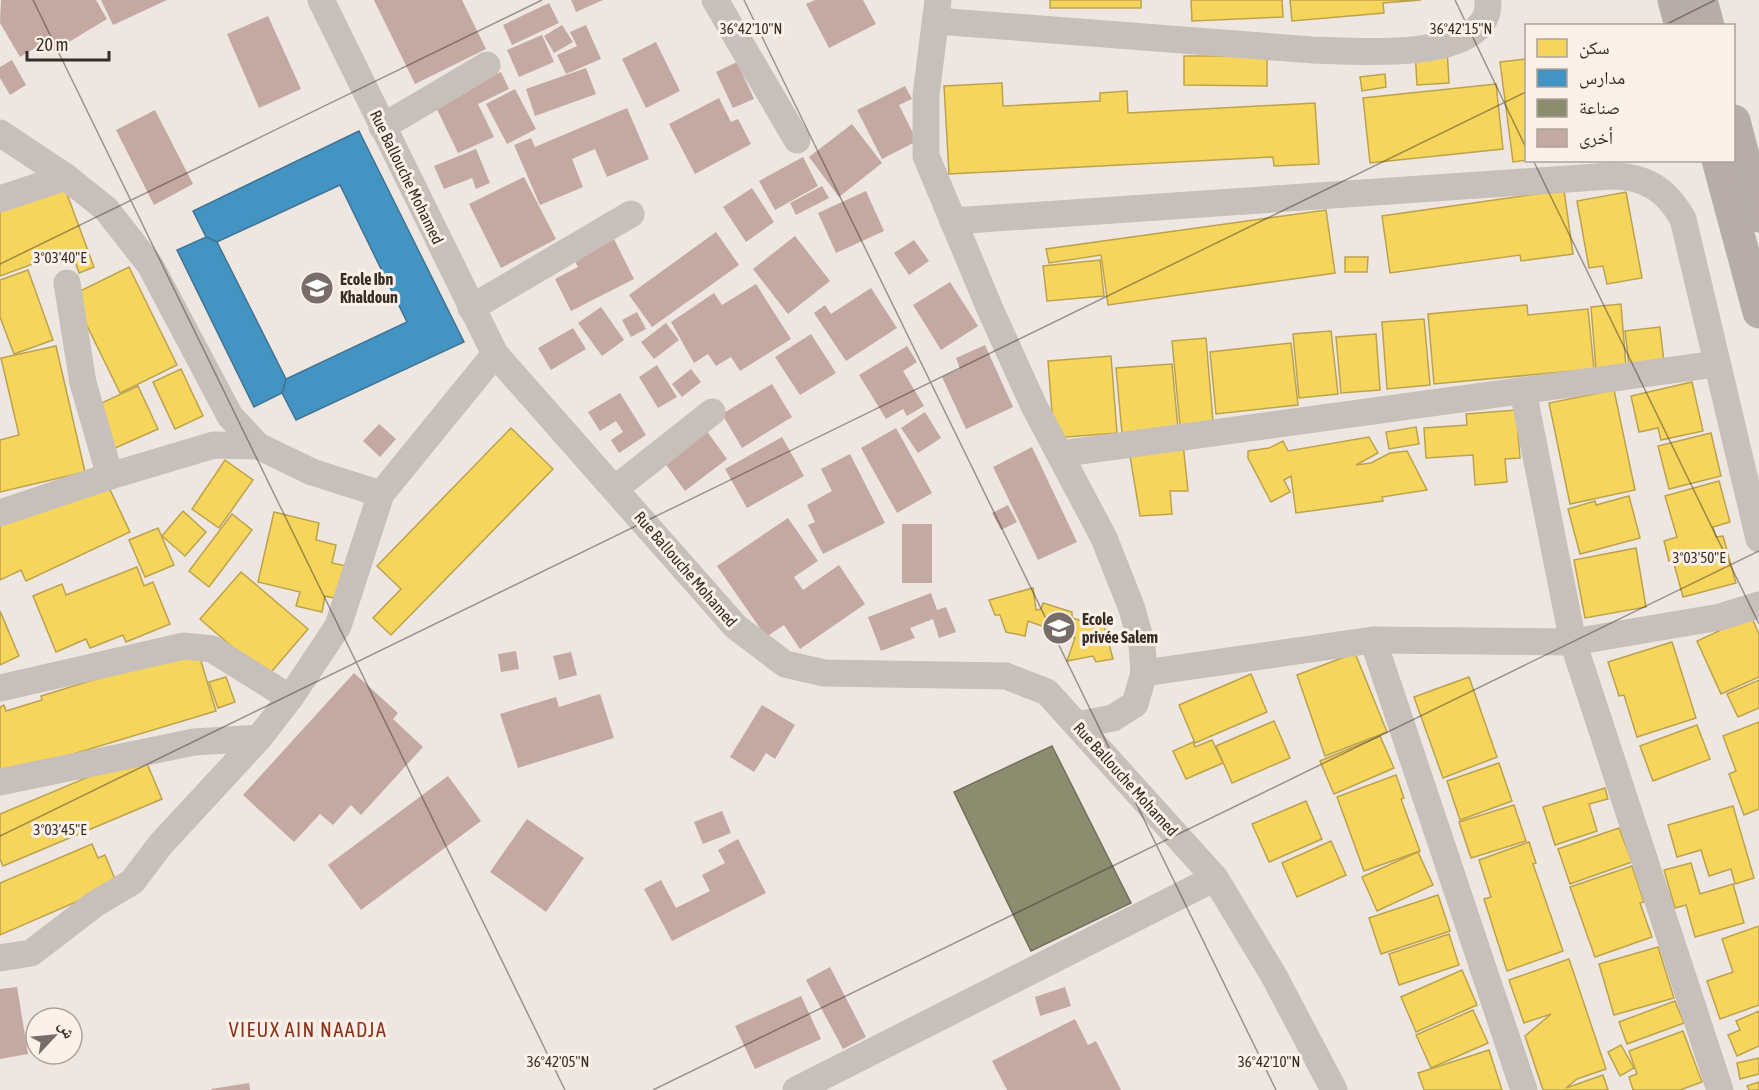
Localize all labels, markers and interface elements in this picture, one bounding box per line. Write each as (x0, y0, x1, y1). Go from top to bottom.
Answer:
text: 36°42'10"N (720, 20, 782, 37)
text: 36°42'15"N (1430, 20, 1492, 37)
scale bar (27, 24, 110, 62)
legend (1525, 24, 1735, 162)
text: 20 m (36, 34, 68, 55)
text: سكن (1579, 37, 1610, 59)
text: مدارس (1579, 67, 1625, 89)
text: صناعة (1579, 97, 1620, 118)
street label: Rue Ballouche Mohamed (367, 107, 447, 247)
text: أخرى (1579, 127, 1613, 149)
text: 3°03'40"E (33, 249, 87, 266)
school or university icon: Ecole Ibn Khaldoun (299, 270, 335, 306)
place label: Ecole Ibn Khaldoun (340, 270, 398, 306)
street label: Rue Ballouche Mohamed (631, 508, 741, 630)
text: 3°03'50"E (1672, 549, 1726, 566)
school or university icon: Ecole privée Salem (1041, 610, 1077, 646)
place label: Ecole privée Salem (1082, 610, 1158, 646)
street label: Rue Ballouche Mohamed (1070, 718, 1182, 840)
text: 3°03'45"E (33, 821, 87, 838)
north arrow (24, 1006, 84, 1066)
text: ش (55, 1018, 79, 1041)
district label: VIEUX AIN NAADJA (229, 1018, 387, 1041)
text: 36°42'05"N (527, 1053, 589, 1070)
text: 36°42'10"N (1238, 1053, 1300, 1070)

